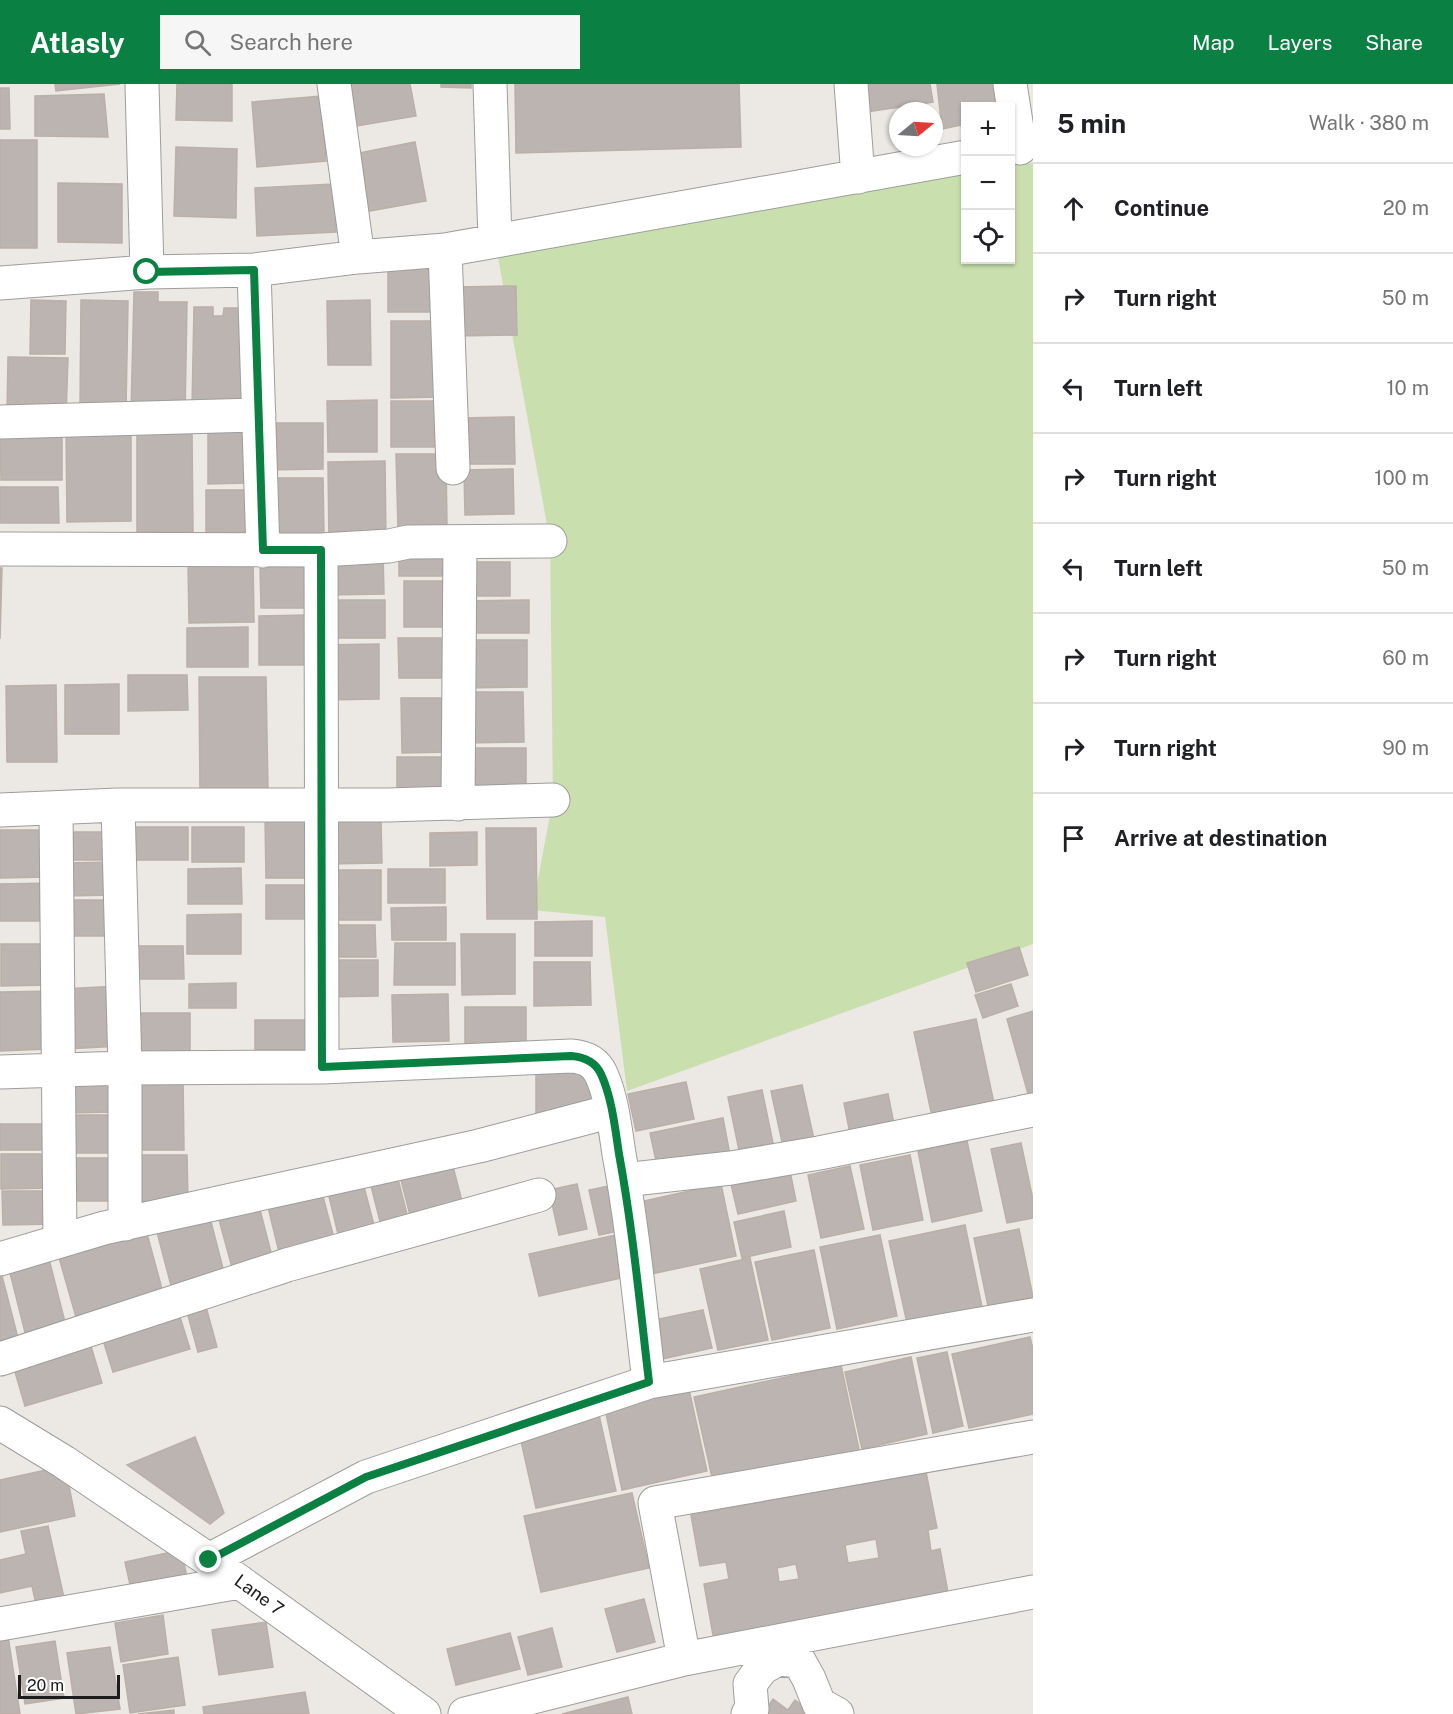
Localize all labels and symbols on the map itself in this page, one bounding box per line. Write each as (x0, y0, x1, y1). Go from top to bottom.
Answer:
north arrow (889, 102, 943, 156)
route start (133, 258, 159, 284)
route end (195, 1546, 221, 1572)
street label: Lane 7 (231, 1570, 288, 1619)
scale bar (18, 1672, 120, 1700)

